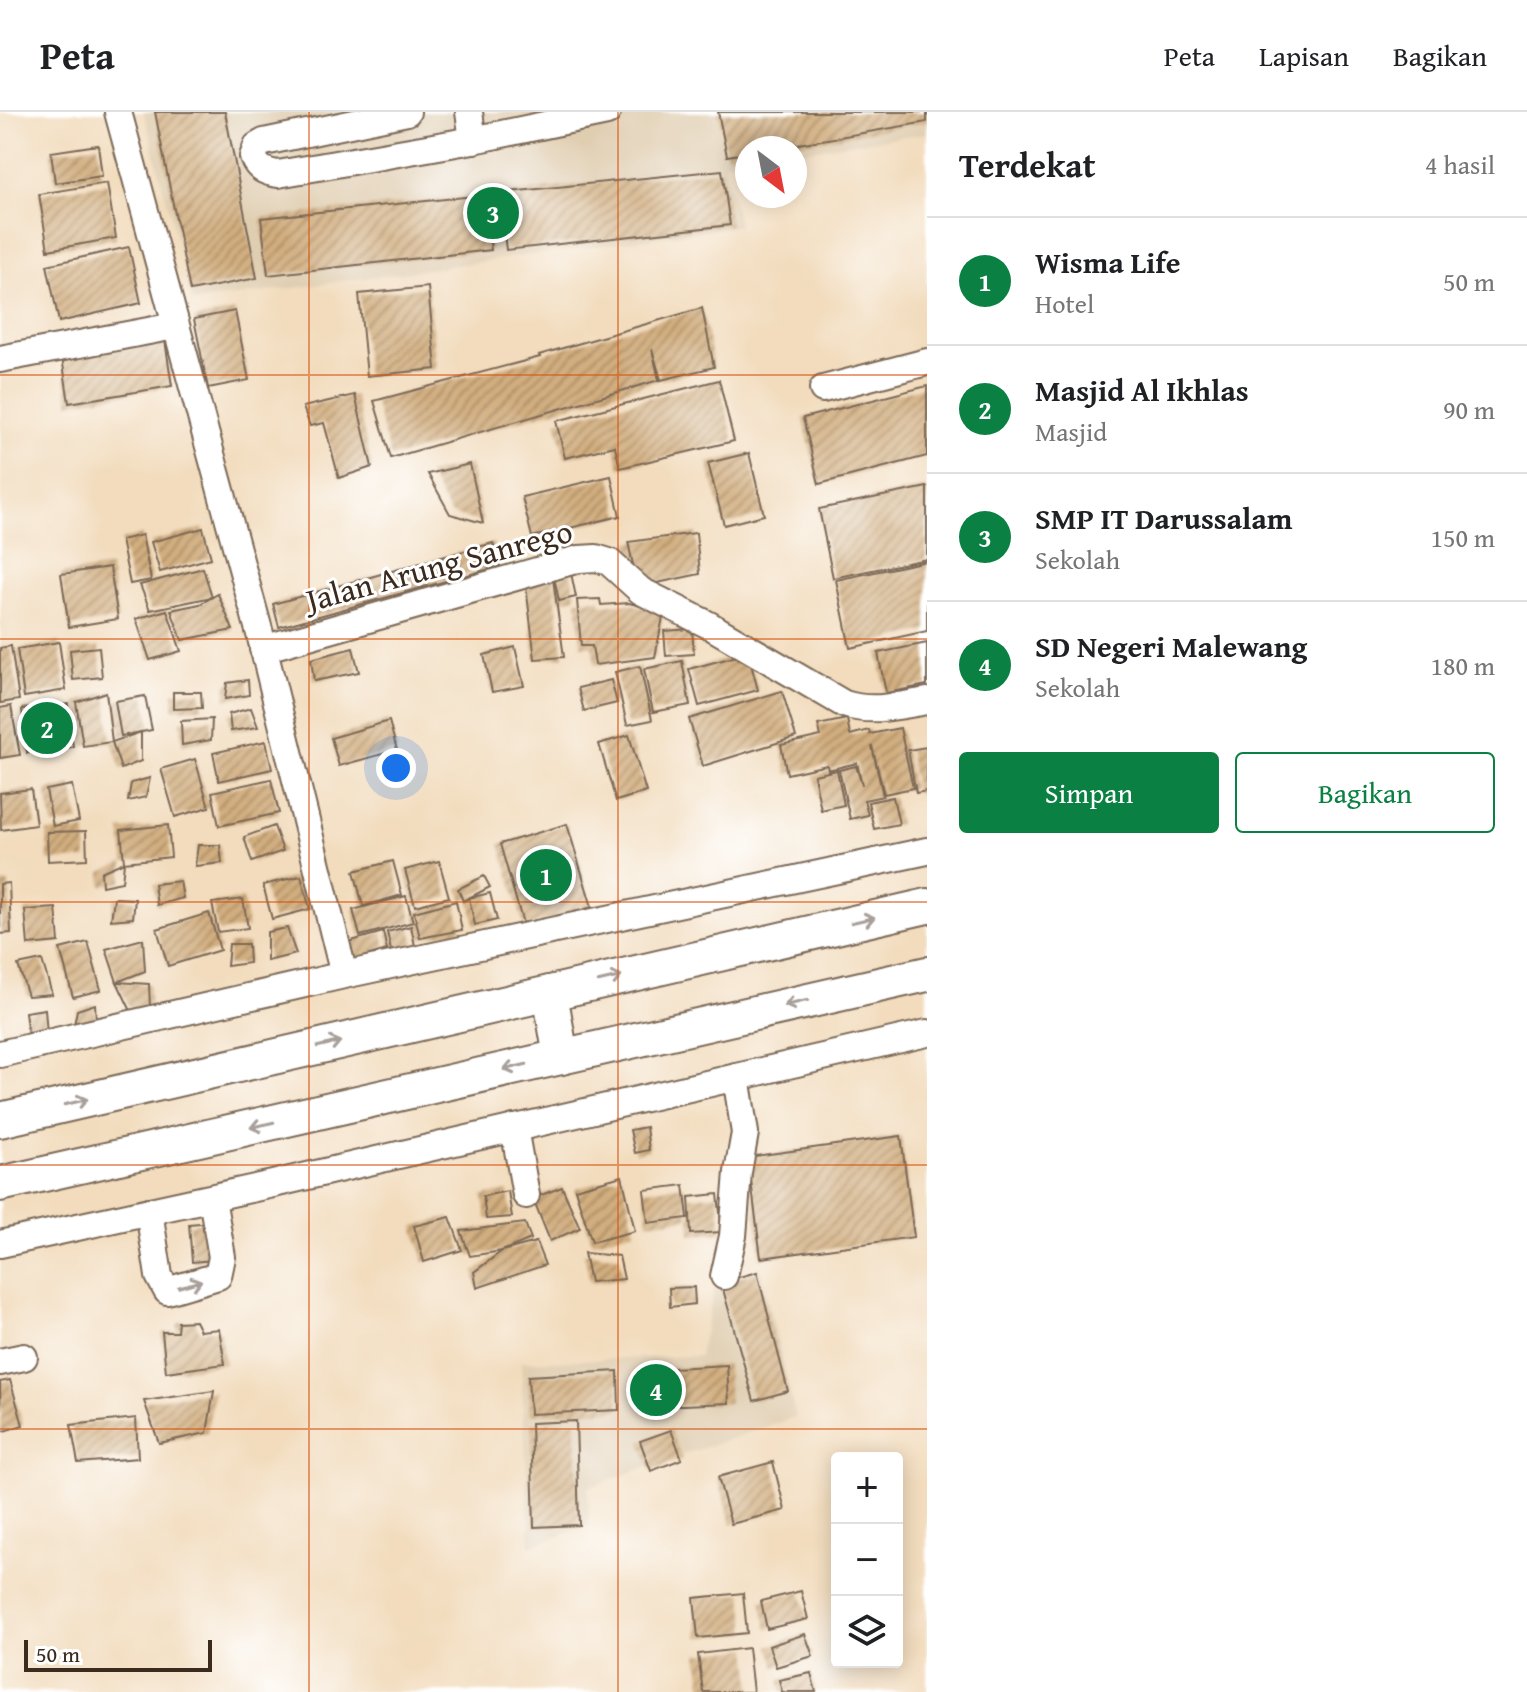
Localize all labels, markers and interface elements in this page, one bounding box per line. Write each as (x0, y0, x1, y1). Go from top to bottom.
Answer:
text: Peta (40, 27, 115, 83)
text: Peta (1164, 35, 1215, 76)
text: Lapisan (1259, 35, 1349, 76)
text: Bagikan (1393, 35, 1487, 76)
north arrow (735, 136, 807, 208)
text: Terdekat (959, 140, 1096, 189)
text: 4 hasil (1425, 145, 1495, 184)
pin: 3 (467, 183, 519, 243)
text: Wisma Life (1035, 240, 1181, 284)
text: 1 (978, 262, 992, 301)
text: 50 m (1443, 262, 1495, 301)
text: Hotel (1035, 284, 1094, 323)
text: Masjid Al Ikhlas (1035, 368, 1249, 412)
text: 2 (978, 390, 992, 429)
text: 90 m (1443, 390, 1495, 429)
text: Masjid (1035, 412, 1107, 451)
text: SMP IT Darussalam (1035, 496, 1292, 540)
street label: Jalan Arung Sanrego (297, 507, 577, 624)
text: 3 (978, 518, 992, 557)
text: 150 m (1430, 518, 1495, 557)
text: Sekolah (1035, 540, 1120, 579)
text: SD Negeri Malewang (1035, 624, 1307, 668)
text: 4 (978, 646, 992, 685)
text: 180 m (1430, 646, 1495, 685)
text: Sekolah (1035, 668, 1120, 707)
pin: 2 (21, 698, 73, 758)
your location (376, 748, 416, 788)
button: Simpan (959, 752, 1219, 833)
button: Bagikan (1235, 752, 1495, 833)
pin: 1 (520, 845, 572, 905)
one-way arrow (850, 912, 876, 927)
one-way arrow (597, 971, 622, 986)
one-way arrow (784, 996, 810, 1011)
one-way arrow (316, 1036, 342, 1051)
one-way arrow (503, 1060, 529, 1075)
one-way arrow (63, 1094, 88, 1109)
one-way arrow (250, 1118, 275, 1133)
one-way arrow (177, 1276, 203, 1291)
pin: 4 (630, 1360, 682, 1420)
map controls (831, 1452, 903, 1668)
button: + (831, 1452, 903, 1524)
button: − (831, 1524, 903, 1596)
button: layers (831, 1596, 903, 1668)
scale bar (24, 1636, 212, 1672)
text: 50 m (36, 1638, 80, 1670)

